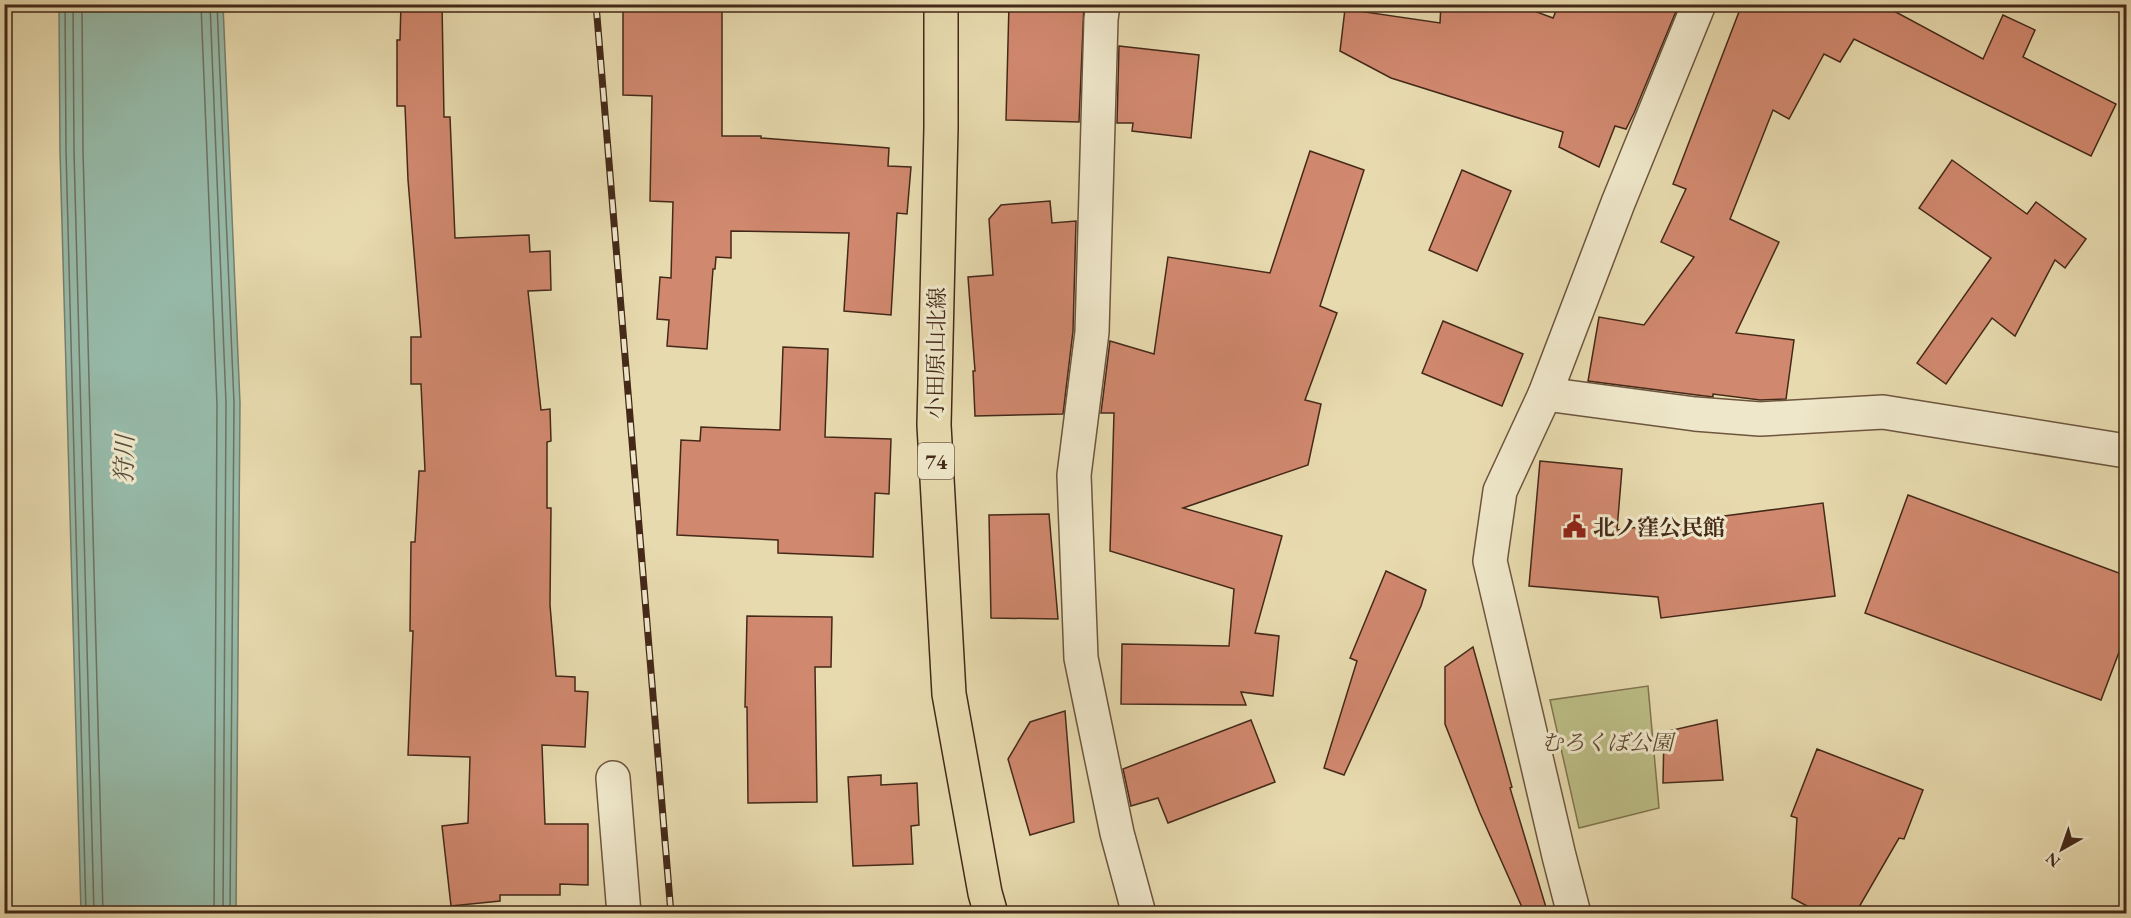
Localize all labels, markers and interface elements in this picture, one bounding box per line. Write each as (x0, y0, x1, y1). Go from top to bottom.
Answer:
street label: 小田原山北線 (920, 287, 952, 419)
water label: 狩川 (108, 431, 140, 484)
road number: 74 (918, 443, 954, 479)
place label: 北ノ窪公民館 (1593, 513, 1725, 542)
public building icon: 北ノ窪公民館 (1562, 514, 1588, 540)
park label: むろくぼ公園 (1541, 728, 1676, 757)
north arrow (2032, 819, 2092, 879)
text: N (2041, 848, 2064, 872)

